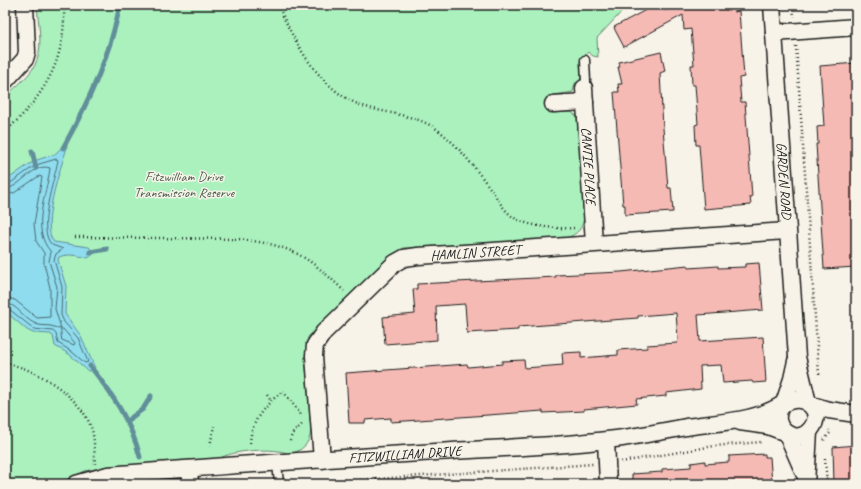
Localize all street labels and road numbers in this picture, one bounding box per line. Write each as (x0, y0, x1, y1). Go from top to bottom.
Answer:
street label: CANTIE PLACE (578, 127, 600, 207)
street label: GARDEN ROAD (773, 142, 796, 221)
street label: HAMLIN STREET (430, 240, 524, 264)
street label: FITZWILLIAM DRIVE (348, 442, 464, 466)

